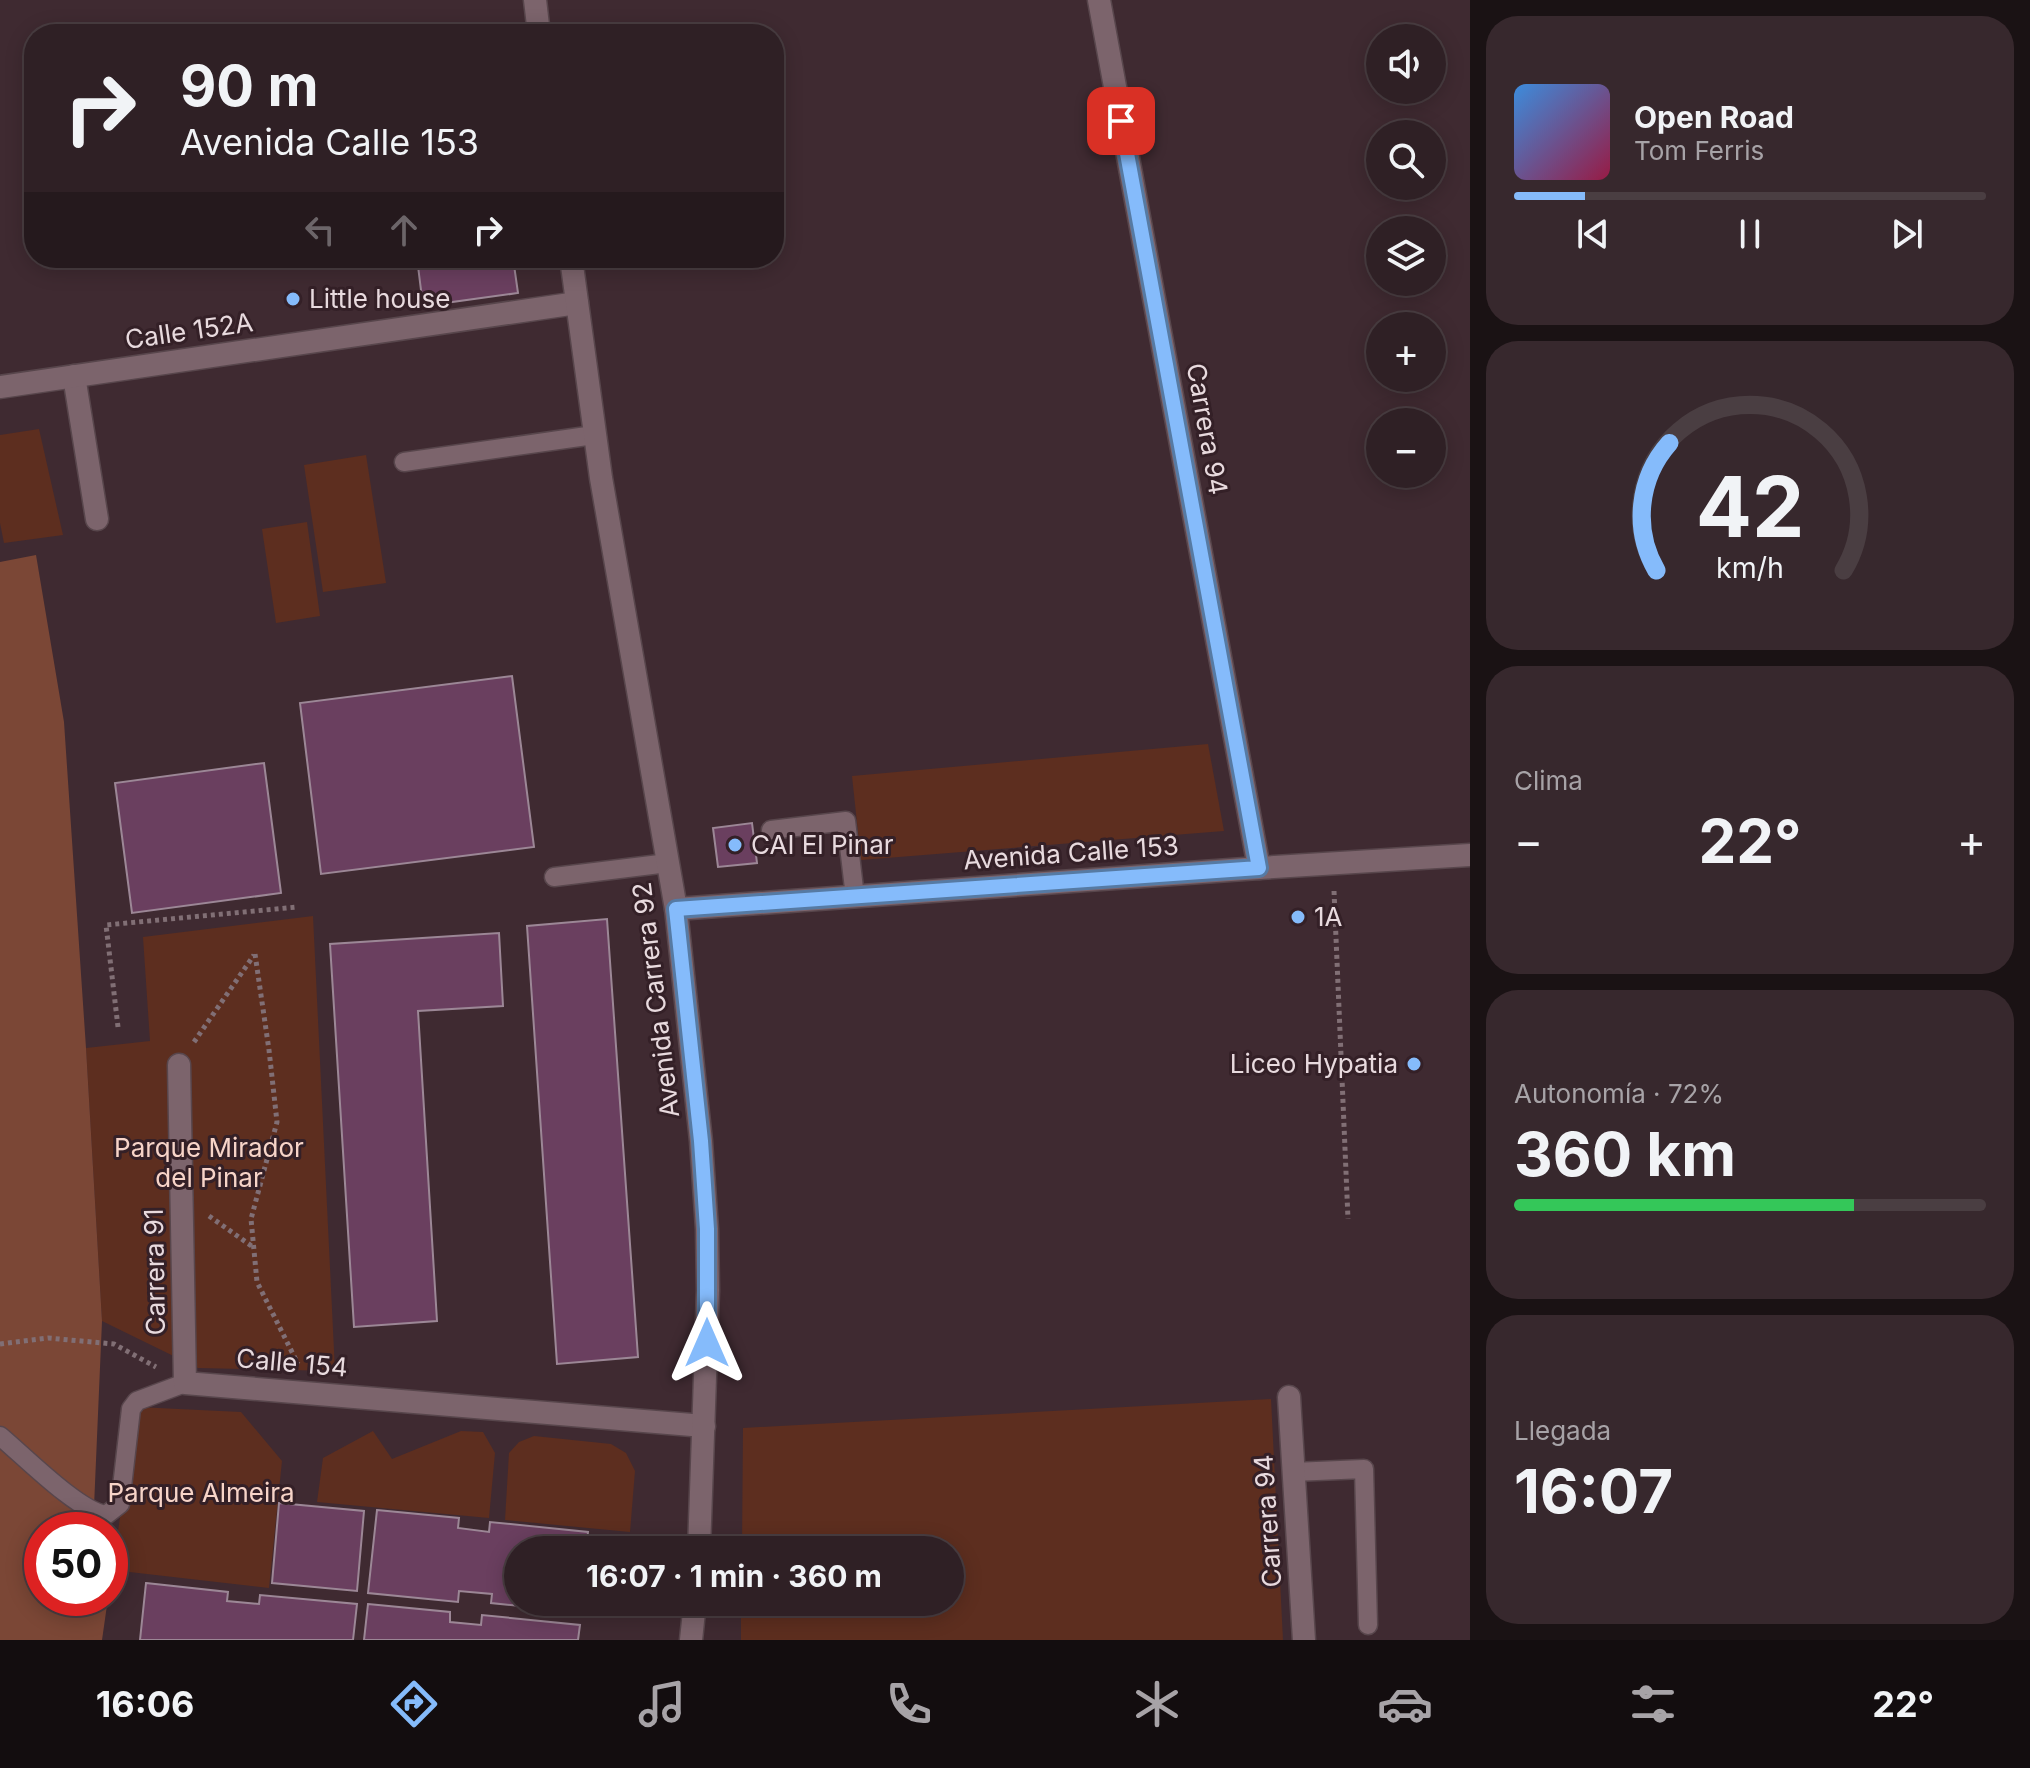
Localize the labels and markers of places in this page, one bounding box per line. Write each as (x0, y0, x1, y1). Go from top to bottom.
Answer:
pin (1087, 87, 1155, 155)
place label: Little house (309, 283, 450, 314)
marker: Little house (284, 290, 302, 308)
place label: CAI El Pinar (751, 829, 894, 860)
marker: CAI El Pinar (726, 836, 744, 854)
place label: 1A (1314, 901, 1343, 932)
marker: 1A (1289, 908, 1307, 926)
place label: Liceo Hypatia (1230, 1048, 1398, 1079)
marker: Liceo Hypatia (1405, 1055, 1423, 1073)

